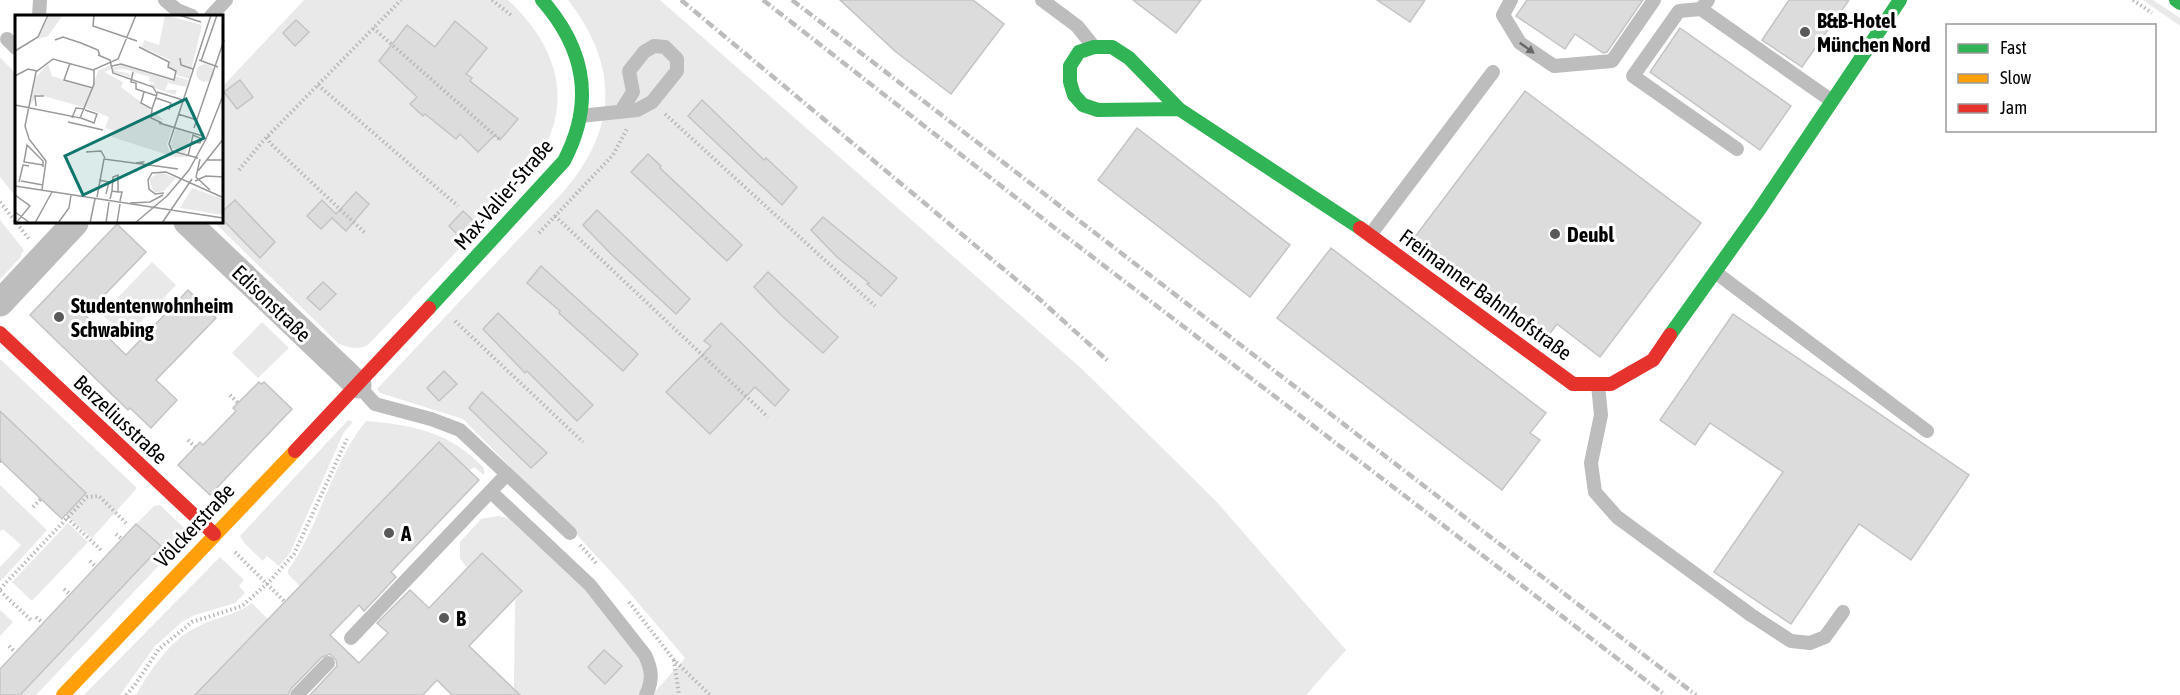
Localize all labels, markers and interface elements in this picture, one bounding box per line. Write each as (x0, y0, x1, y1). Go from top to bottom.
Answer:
place label: B&B-Hotel München Nord (1817, 8, 1930, 56)
inset map (15, 15, 224, 224)
legend (1946, 24, 2156, 132)
marker: B&B-Hotel München Nord (1798, 25, 1812, 39)
text: Fast (2000, 37, 2027, 58)
one-way arrow (1520, 41, 1535, 53)
text: Slow (2000, 67, 2031, 88)
text: Jam (2000, 97, 2027, 118)
street label: Max-Valier-Straße (449, 134, 557, 254)
place label: Deubl (1567, 222, 1614, 246)
street label: Freimanner Bahnhofstraße (1395, 224, 1577, 364)
marker: Deubl (1548, 227, 1562, 241)
street label: Edisonstraße (228, 260, 316, 346)
place label: Studentenwohnheim Schwabing (71, 293, 233, 341)
marker: Studentenwohnheim Schwabing (52, 310, 66, 324)
street label: Berzeliusstraße (69, 370, 173, 468)
street label: Völckerstraße (149, 478, 239, 572)
place label: A (400, 521, 412, 545)
marker: A (382, 526, 396, 540)
place label: B (456, 606, 466, 630)
marker: B (437, 611, 451, 625)

